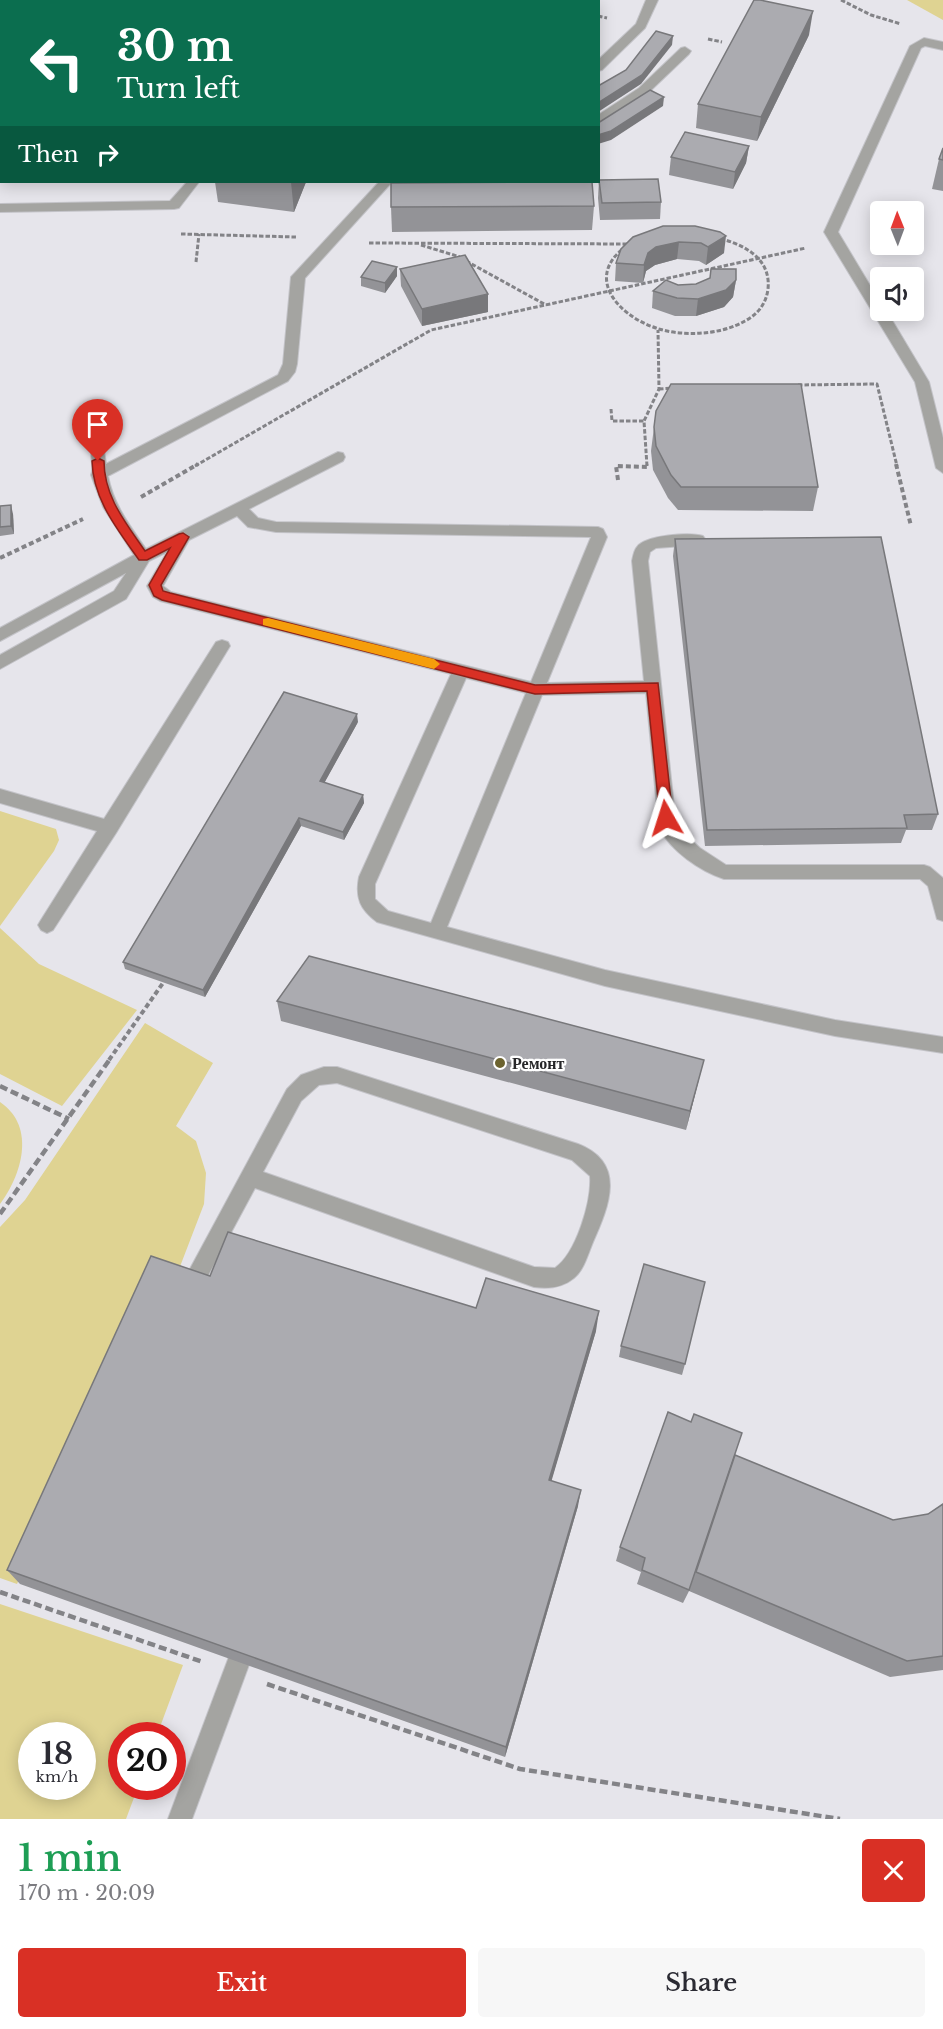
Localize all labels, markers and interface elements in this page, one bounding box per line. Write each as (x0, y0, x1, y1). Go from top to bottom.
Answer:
text: 30 m (117, 20, 233, 72)
icon: left (18, 24, 96, 102)
text: Turn left (117, 72, 240, 105)
icon: right (91, 138, 124, 171)
text: Then (18, 141, 79, 168)
north arrow (870, 201, 924, 255)
map controls (870, 201, 924, 321)
button: sound (870, 267, 924, 321)
pin (72, 399, 123, 461)
icon: arrive (81, 408, 114, 441)
position arrow (634, 786, 698, 850)
place label: Ремонт (512, 1053, 565, 1073)
marker: Ремонт (493, 1056, 507, 1070)
speed limit sign: 20 (108, 1722, 186, 1800)
text: 18 (41, 1735, 73, 1772)
text: km/h (36, 1767, 78, 1786)
text: 1 min (18, 1836, 122, 1881)
button: close (862, 1839, 925, 1902)
text: 170 m · 20:09 (18, 1881, 155, 1905)
button: Exit (18, 1948, 466, 2017)
button: Share (478, 1948, 925, 2017)

